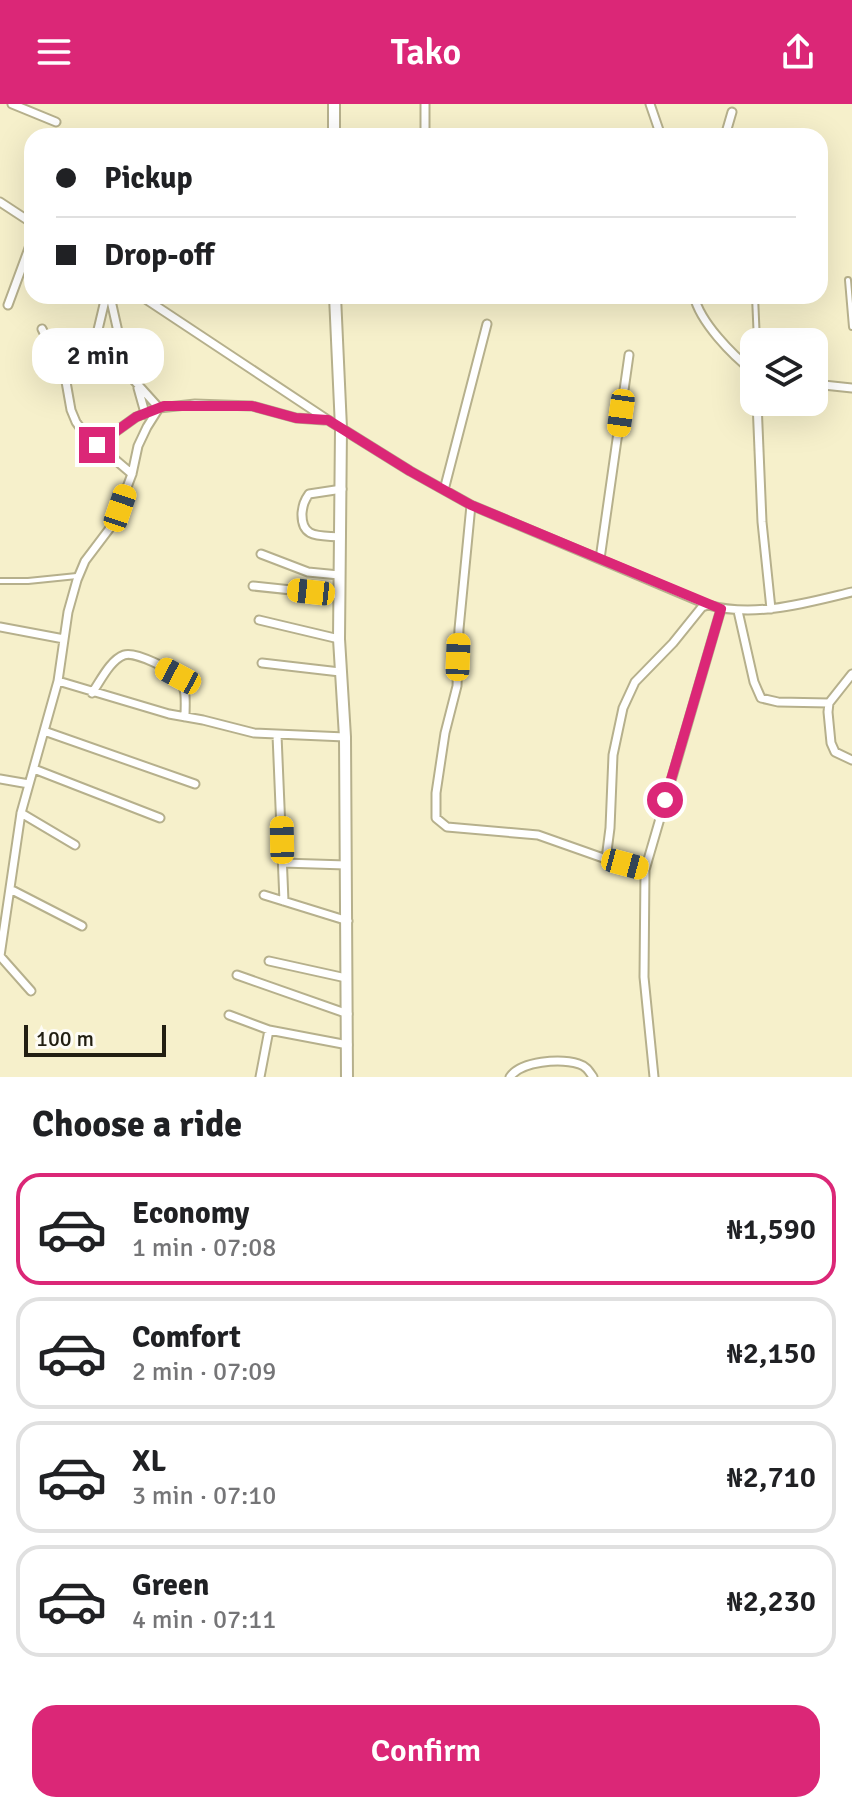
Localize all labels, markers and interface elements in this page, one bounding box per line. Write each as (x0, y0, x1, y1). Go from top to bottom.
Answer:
icon: menu (32, 30, 76, 74)
text: Tako (391, 30, 461, 75)
icon: share (776, 30, 820, 74)
text: Pickup (104, 160, 193, 197)
text: Drop-off (104, 237, 214, 274)
map controls (740, 328, 828, 416)
button: layers (740, 328, 828, 416)
callout: 2 min (31, 329, 163, 385)
text: 2 min (67, 340, 129, 372)
car (606, 388, 636, 438)
route end (79, 427, 115, 463)
car (101, 481, 139, 535)
car (286, 578, 336, 606)
car (445, 633, 471, 681)
car (151, 654, 205, 698)
route start (647, 782, 683, 818)
car (270, 816, 294, 864)
car (599, 846, 651, 882)
scale bar (24, 1021, 166, 1057)
text: 100 m (36, 1025, 94, 1052)
text: Choose a ride (32, 1102, 242, 1147)
icon: car (36, 1193, 108, 1265)
text: Economy (132, 1195, 249, 1232)
text: ₦1,590 (727, 1211, 816, 1248)
text: 1 min · 07:08 (132, 1232, 276, 1264)
icon: car (36, 1317, 108, 1389)
text: Comfort (132, 1319, 241, 1356)
text: ₦2,150 (727, 1335, 816, 1372)
text: 2 min · 07:09 (132, 1356, 276, 1388)
icon: car (36, 1441, 108, 1513)
text: XL (132, 1443, 166, 1480)
text: ₦2,710 (727, 1459, 816, 1496)
text: 3 min · 07:10 (132, 1480, 276, 1512)
icon: car (36, 1565, 108, 1637)
text: Green (132, 1567, 209, 1604)
text: ₦2,230 (727, 1583, 816, 1620)
text: 4 min · 07:11 (132, 1604, 276, 1636)
button: Confirm (32, 1705, 820, 1797)

